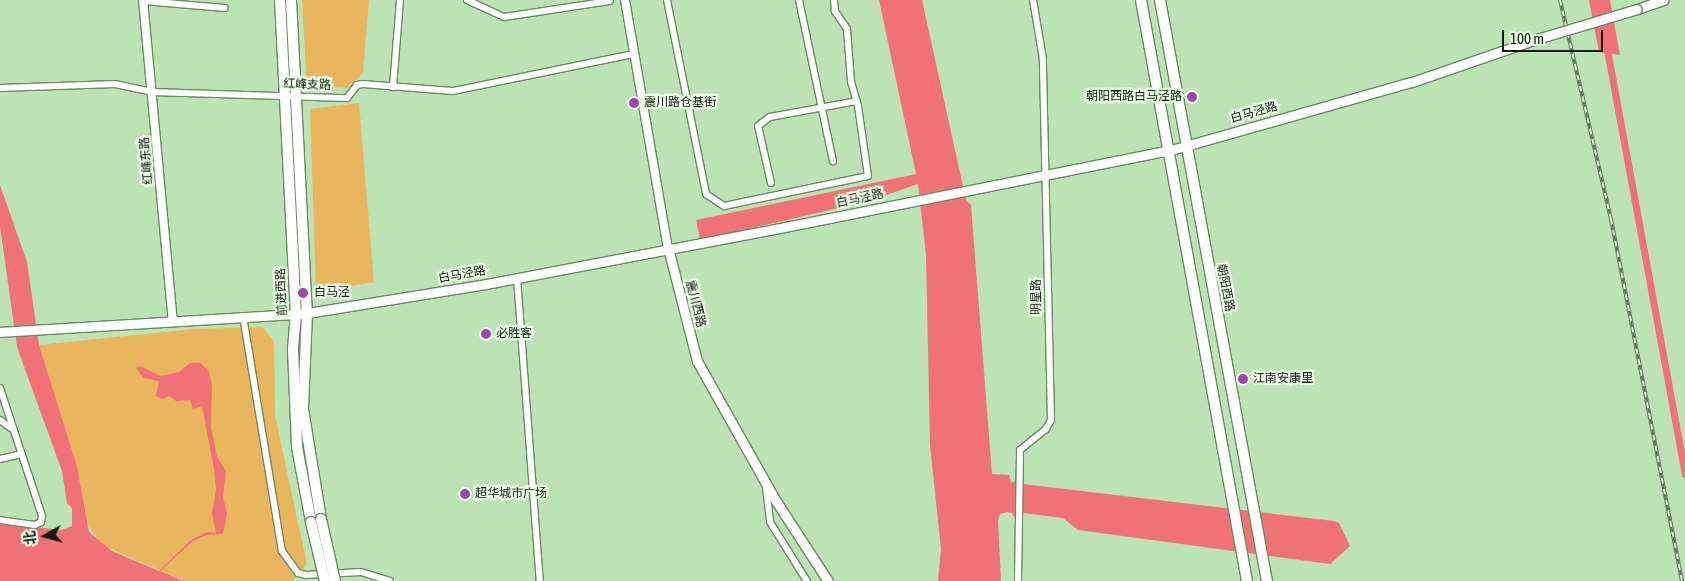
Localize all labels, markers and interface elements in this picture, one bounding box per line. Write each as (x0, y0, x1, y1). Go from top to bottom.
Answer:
scale bar (1505, 20, 1606, 52)
text: 100 m (1510, 30, 1544, 47)
street label: 红峰支路 (283, 77, 331, 93)
place label: 朝阳西路白马泾路 (1086, 90, 1182, 104)
marker: 朝阳西路白马泾路 (1186, 91, 1198, 103)
place label: 震川路仓基街 (644, 96, 716, 110)
marker: 震川路仓基街 (628, 97, 640, 109)
street label: 白马泾路 (1229, 99, 1279, 127)
street label: 红峰东路 (138, 136, 156, 186)
street label: 白马泾路 (835, 187, 885, 211)
street label: 朝阳西路 (1213, 263, 1237, 313)
street label: 白马泾路 (437, 264, 487, 286)
street label: 前进西路 (274, 268, 290, 316)
street label: 震川西路 (682, 279, 708, 329)
street label: 明星路 (1029, 279, 1045, 315)
marker: 白马泾 (296, 286, 310, 300)
place label: 白马泾 (314, 286, 350, 300)
place label: 必胜客 (496, 327, 532, 341)
marker: 必胜客 (480, 328, 492, 340)
place label: 江南安康里 (1253, 372, 1313, 386)
marker: 江南安康里 (1237, 373, 1249, 385)
place label: 超华城市广场 (475, 487, 547, 501)
marker: 超华城市广场 (459, 488, 471, 500)
north arrow (20, 511, 70, 561)
text: 北 (21, 530, 39, 546)

